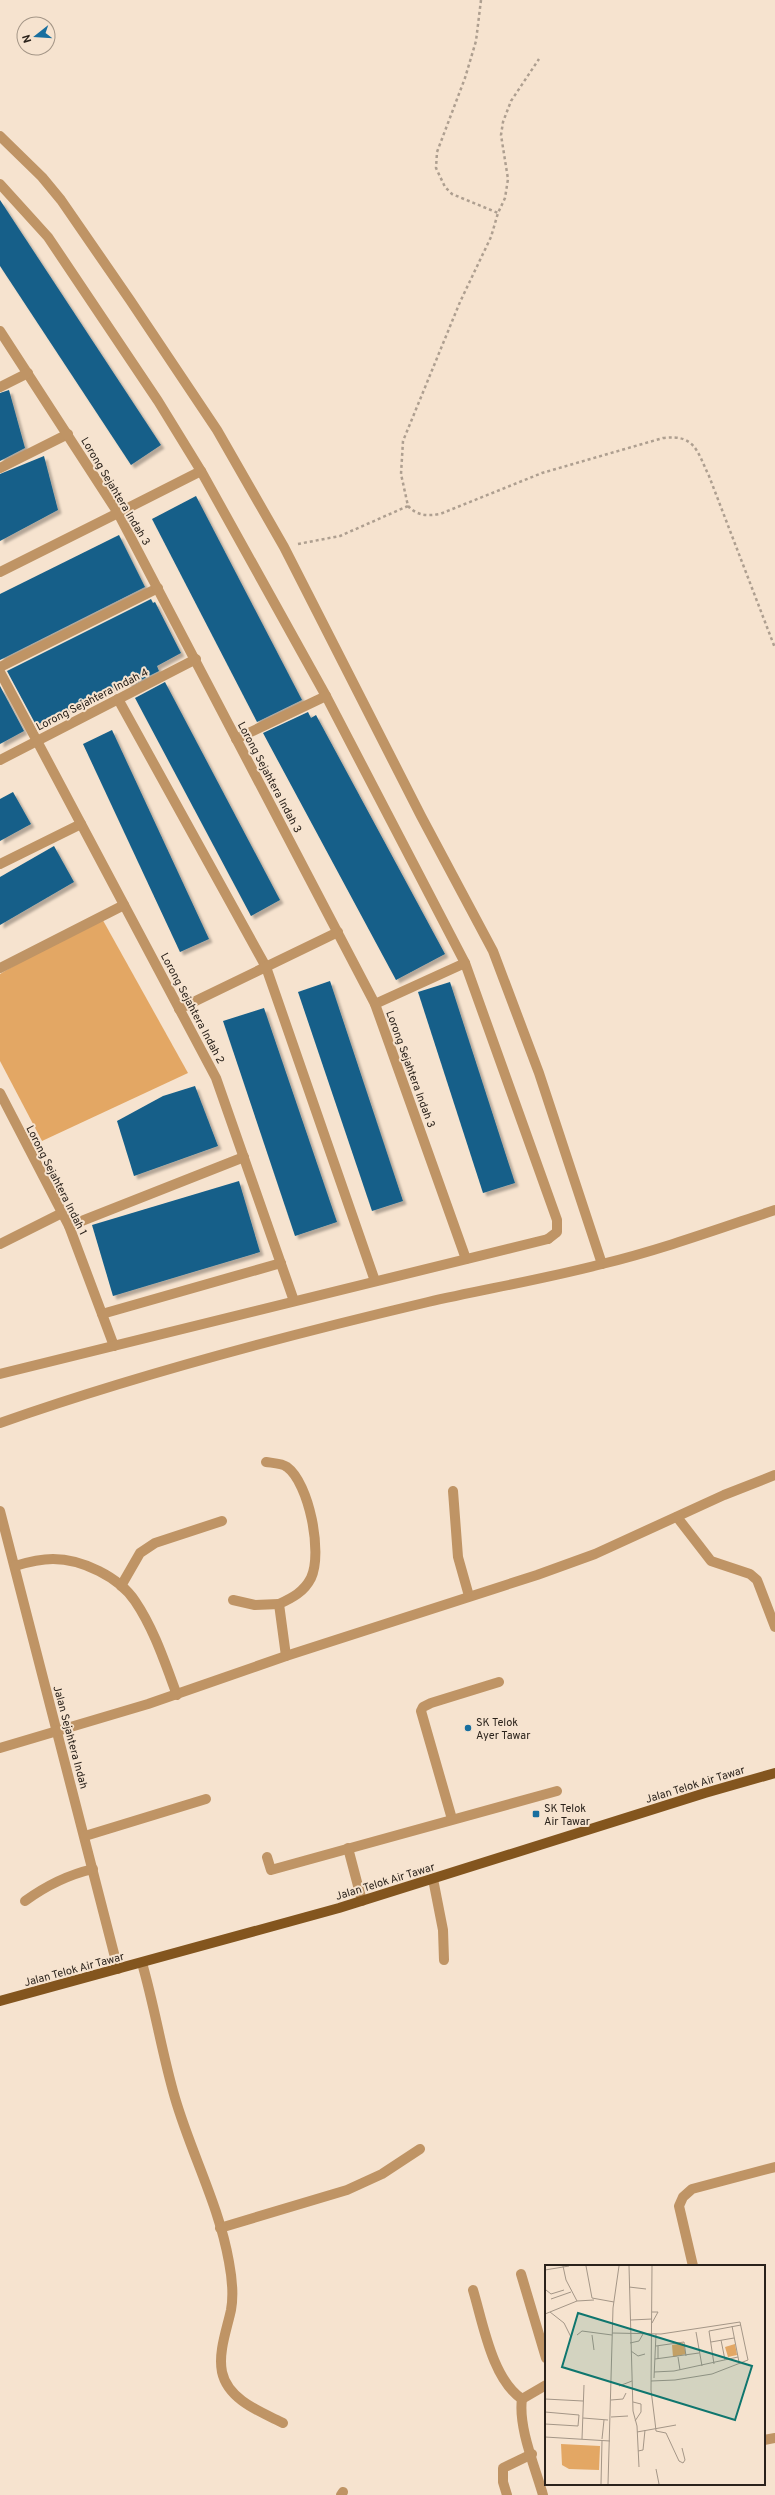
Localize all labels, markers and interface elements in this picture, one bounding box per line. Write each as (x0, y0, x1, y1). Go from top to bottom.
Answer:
north arrow (16, 16, 56, 56)
text: N (20, 33, 35, 44)
street label: Lorong Sejahtera Indah 3 (77, 435, 153, 548)
street label: Lorong Sejahtera Indah 4 (34, 665, 151, 734)
street label: Lorong Sejahtera Indah 3 (234, 720, 304, 835)
street label: Lorong Sejahtera Indah 2 (157, 951, 227, 1066)
street label: Lorong Sejahtera Indah 3 (382, 1009, 438, 1130)
street label: Lorong Sejahtera Indah 1 (22, 1123, 90, 1238)
street label: Jalan Sejahtera Indah (49, 1684, 91, 1790)
place label: SK Telok Ayer Tawar (476, 1716, 531, 1743)
marker: SK Telok Ayer Tawar (463, 1723, 473, 1733)
street label: Jalan Telok Air Tawar (644, 1763, 747, 1807)
place label: SK Telok Air Tawar (544, 1802, 591, 1829)
marker: SK Telok Air Tawar (531, 1809, 541, 1819)
street label: Jalan Telok Air Tawar (334, 1860, 437, 1904)
street label: Jalan Telok Air Tawar (23, 1950, 127, 1990)
inset map (545, 2265, 765, 2485)

